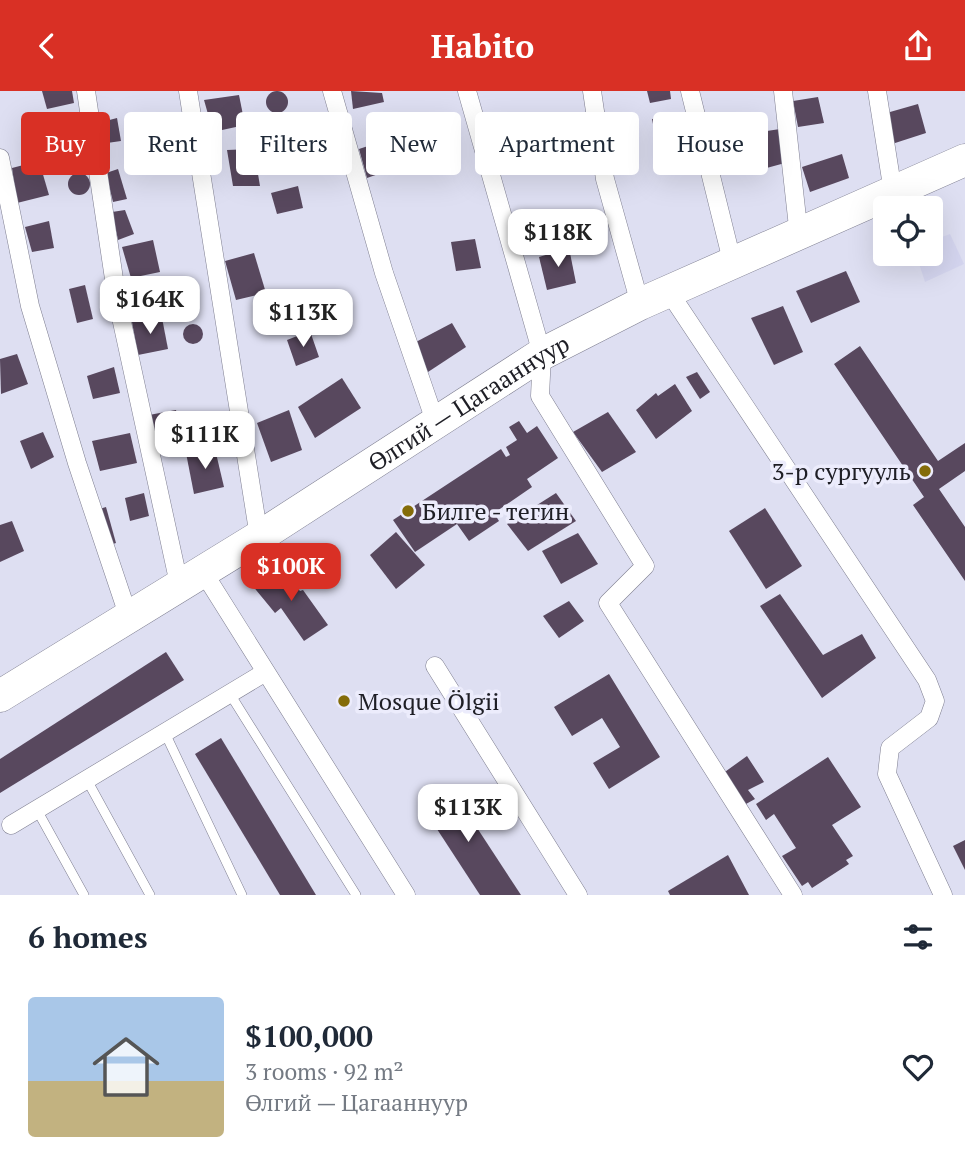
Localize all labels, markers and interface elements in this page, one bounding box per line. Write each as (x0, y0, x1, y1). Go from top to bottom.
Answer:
text: Habito (431, 25, 534, 67)
icon: back (28, 27, 66, 65)
icon: share (899, 27, 937, 65)
chip: Buy (21, 112, 110, 175)
chip: Rent (124, 112, 222, 175)
chip: Filters (236, 112, 352, 175)
chip: New (366, 112, 461, 175)
chip: Apartment (475, 112, 639, 175)
chip: House (653, 112, 768, 175)
map controls (873, 196, 943, 266)
button: locate (873, 196, 943, 266)
pin: $118K (509, 209, 607, 269)
text: $118K (524, 216, 592, 247)
pin: $164K (101, 277, 199, 336)
text: $164K (116, 283, 184, 314)
pin: $113K (254, 289, 352, 349)
text: $113K (269, 296, 337, 327)
street label: Өлгий — Цагааннуур (362, 327, 575, 478)
pin: $111K (156, 411, 254, 471)
text: $111K (171, 418, 239, 449)
place label: 3-р сургууль (772, 455, 911, 487)
marker: 3-р сургууль (917, 463, 933, 479)
place label: Билге - тегин (422, 495, 569, 527)
marker: Билге - тегин (400, 503, 416, 519)
pin: $100K (242, 543, 340, 603)
text: $100K (257, 550, 325, 581)
place label: Mosque Ölgii (358, 685, 499, 717)
marker: Mosque Ölgii (336, 693, 352, 709)
pin: $113K (419, 785, 517, 844)
text: $113K (434, 791, 502, 822)
text: 6 homes (28, 917, 147, 957)
icon: filters (899, 918, 937, 956)
text: $100,000 (245, 1016, 373, 1056)
icon: home (84, 1025, 168, 1109)
icon: heart (899, 1048, 937, 1086)
text: 3 rooms · 92 m² (245, 1056, 404, 1087)
text: Өлгий — Цагааннуур (245, 1087, 468, 1118)

